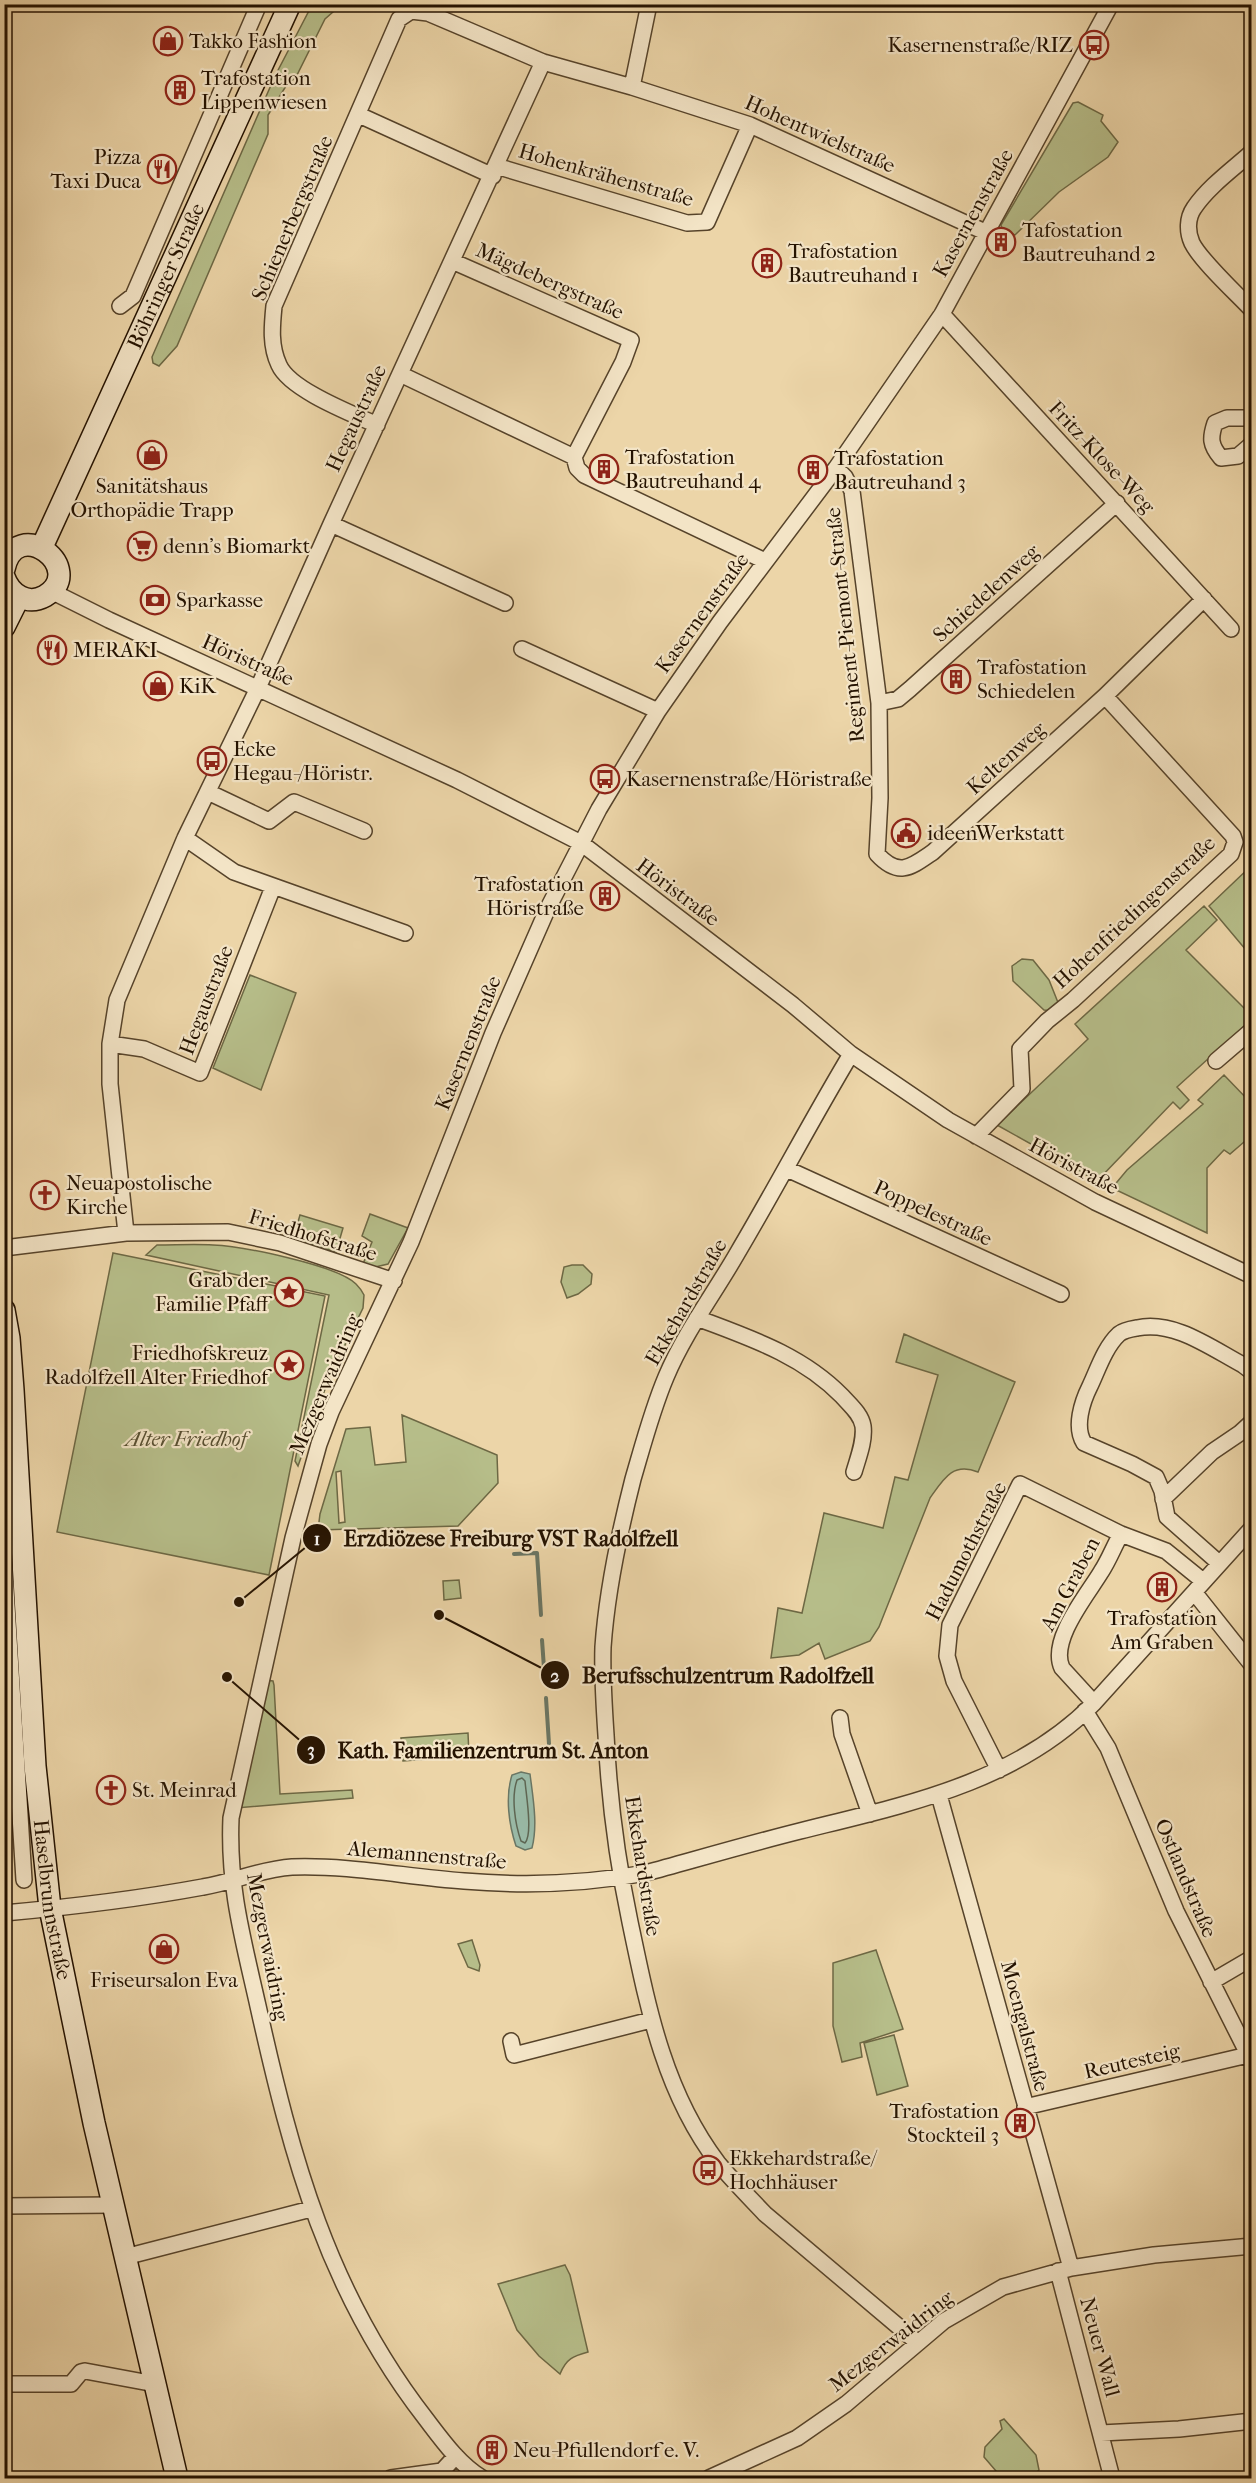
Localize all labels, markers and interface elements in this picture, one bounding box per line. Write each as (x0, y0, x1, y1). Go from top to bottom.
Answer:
shop icon: Takko Fashion (152, 25, 184, 57)
place label: Takko Fashion (189, 29, 317, 53)
bus stop icon: Kasernenstraße/RIZ (1078, 29, 1110, 61)
place label: Kasernenstraße/RIZ (888, 33, 1073, 57)
place label: Trafostation Lippenwiesen (201, 66, 327, 114)
building icon: Trafostation Lippenwiesen (164, 74, 196, 106)
street label: Hohentwielstraße (741, 90, 899, 178)
street label: Schienerbergstraße (246, 132, 338, 304)
street label: Hohenkrähenstraße (516, 139, 696, 211)
place label: Pizza Taxi Duca (50, 145, 141, 193)
street label: Kasernenstraße (928, 145, 1018, 281)
restaurant icon: Pizza Taxi Duca (146, 153, 178, 185)
street label: Böhringer Straße (122, 199, 209, 352)
place label: Tafostation Bautreuhand 2 (1022, 218, 1156, 266)
building icon: Tafostation Bautreuhand 2 (985, 226, 1017, 258)
street label: Mägdebergstraße (472, 238, 628, 324)
place label: Trafostation Bautreuhand 1 (788, 239, 919, 287)
building icon: Trafostation Bautreuhand 1 (751, 247, 783, 279)
street label: Hegaustraße (321, 361, 391, 475)
street label: Fritz-Klose-Weg (1044, 396, 1161, 519)
shop icon: Sanitätshaus Orthopädie Trapp (136, 439, 168, 471)
place label: Trafostation Bautreuhand 4 (625, 445, 761, 493)
place label: Trafostation Bautreuhand 3 (834, 446, 966, 494)
building icon: Trafostation Bautreuhand 4 (588, 453, 620, 485)
building icon: Trafostation Bautreuhand 3 (797, 454, 829, 486)
place label: Sanitätshaus Orthopädie Trapp (70, 474, 234, 522)
street label: Regiment-Piemont-Straße (821, 506, 869, 744)
supermarket icon: denn's Biomarkt (126, 530, 158, 562)
place label: denn's Biomarkt (163, 534, 311, 558)
street label: Schiedelenweg (928, 539, 1045, 647)
street label: Kasernenstraße (650, 548, 754, 678)
bank icon: Sparkasse (139, 584, 171, 616)
place label: Sparkasse (176, 588, 263, 612)
street label: Höristraße (198, 629, 298, 691)
restaurant icon: MERAKI (36, 634, 68, 666)
place label: MERAKI (73, 638, 157, 662)
place label: Trafostation Schiedelen (977, 655, 1087, 703)
building icon: Trafostation Schiedelen (940, 663, 972, 695)
shop icon: KiK (142, 670, 174, 702)
place label: KiK (179, 674, 217, 698)
street label: Keltenweg (962, 716, 1051, 799)
place label: Ecke Hegau-/Höristr. (233, 737, 373, 785)
bus stop icon: Ecke Hegau-/Höristr. (196, 745, 228, 777)
bus stop icon: Kasernenstraße/Höristraße (589, 763, 621, 795)
place label: Kasernenstraße/Höristraße (626, 767, 872, 791)
public building icon: ideenWerkstatt (890, 817, 922, 849)
place label: ideenWerkstatt (927, 821, 1065, 845)
street label: Hohenfriedingenstraße (1048, 831, 1220, 993)
street label: Höristraße (632, 853, 724, 931)
place label: Trafostation Höristraße (474, 872, 584, 920)
building icon: Trafostation Höristraße (589, 880, 621, 912)
street label: Hegaustraße (174, 942, 238, 1058)
street label: Kasernenstraße (430, 972, 506, 1114)
street label: Höristraße (1025, 1132, 1123, 1200)
place label: Neuapostolische Kirche (66, 1171, 212, 1219)
street label: Poppelestraße (870, 1175, 996, 1251)
church icon: Neuapostolische Kirche (29, 1179, 61, 1211)
street label: Friedhofstraße (246, 1204, 380, 1266)
street label: Ekkehardstraße (640, 1235, 732, 1369)
place label: Grab der Familie Pfaff (155, 1268, 273, 1316)
place icon: Grab der Familie Pfaff (273, 1276, 305, 1308)
street label: Mezgerwaidring (285, 1309, 366, 1458)
place label: Friedhofskreuz Radolfzell Alter Friedhof (45, 1341, 272, 1389)
place icon: Friedhofskreuz Radolfzell Alter Friedhof (273, 1349, 305, 1381)
park label: Alter Friedhof (123, 1427, 251, 1451)
street label: Hadumothstraße (921, 1478, 1011, 1624)
callout: Erzdiözese Freiburg VST Radolfzell (302, 1518, 691, 1558)
text: Erzdiözese Freiburg VST Radolfzell (344, 1526, 679, 1552)
text: 1 (314, 1529, 320, 1550)
street label: Am Graben (1035, 1533, 1105, 1636)
building icon: Trafostation Am Graben (1146, 1571, 1178, 1603)
place label: Trafostation Am Graben (1107, 1606, 1217, 1654)
callout: Berufsschulzentrum Radolfzell (540, 1655, 886, 1695)
text: Berufsschulzentrum Radolfzell (582, 1663, 875, 1689)
text: 2 (550, 1666, 560, 1687)
callout: Kath. Familienzentrum St. Anton (296, 1730, 661, 1770)
text: Kath. Familienzentrum St. Anton (338, 1738, 649, 1764)
text: 3 (307, 1740, 315, 1761)
church icon: St. Meinrad (95, 1774, 127, 1806)
place label: St. Meinrad (132, 1778, 237, 1802)
street label: Ekkehardstraße (620, 1794, 666, 1938)
street label: Ostlandstraße (1150, 1815, 1222, 1941)
street label: Haselbrunnstraße (29, 1818, 76, 1982)
street label: Alemannenstraße (346, 1836, 507, 1874)
street label: Mezgerwaidring (242, 1871, 294, 2024)
shop icon: Friseursalon Eva (148, 1933, 180, 1965)
street label: Moengalstraße (996, 1958, 1054, 2094)
place label: Friseursalon Eva (90, 1968, 238, 1992)
street label: Reutesteig (1082, 2038, 1183, 2084)
place label: Trafostation Stockteil 3 (889, 2099, 999, 2147)
building icon: Trafostation Stockteil 3 (1004, 2107, 1036, 2139)
place label: Ekkehardstraße/ Hochhäuser (729, 2146, 878, 2194)
bus stop icon: Ekkehardstraße/ Hochhäuser (692, 2154, 724, 2186)
street label: Mezgerwaidring (824, 2285, 958, 2397)
street label: Neuer Wall (1075, 2295, 1125, 2400)
building icon: Neu-Pfullendorf e. V. (476, 2434, 508, 2466)
place label: Neu-Pfullendorf e. V. (513, 2438, 699, 2462)

